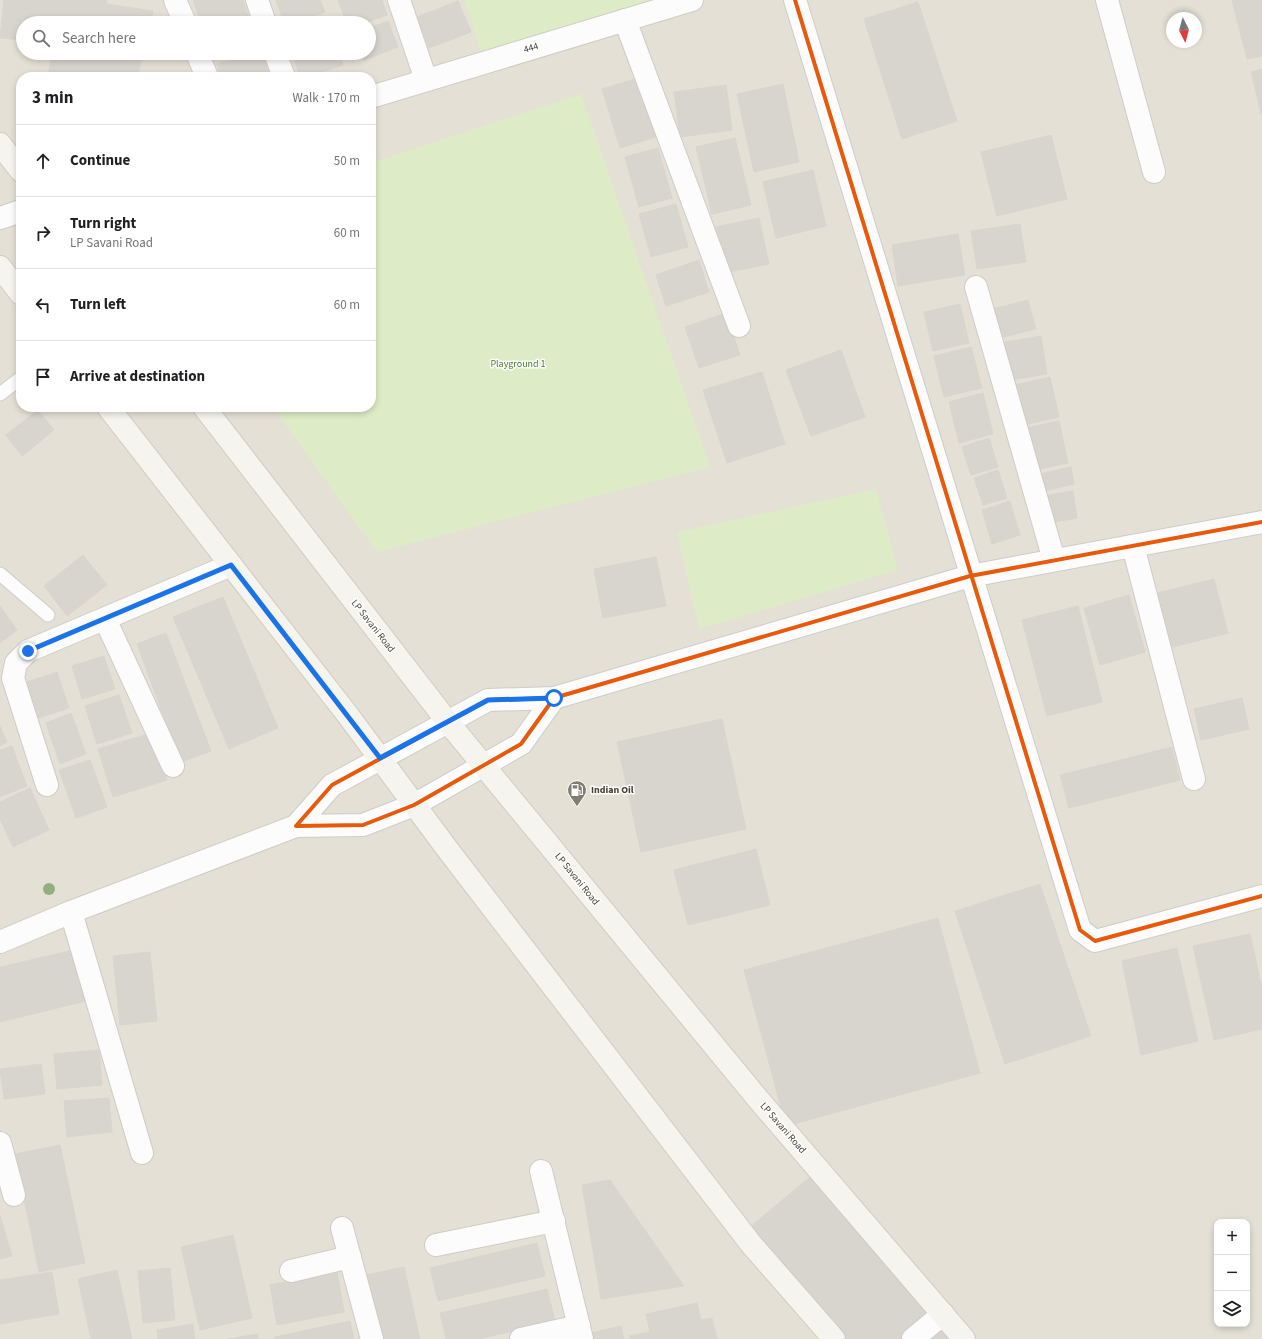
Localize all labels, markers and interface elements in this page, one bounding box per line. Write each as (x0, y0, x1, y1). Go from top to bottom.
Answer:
north arrow (1166, 12, 1202, 48)
search box (16, 16, 376, 60)
icon: search (30, 27, 52, 49)
text: Search here (62, 28, 136, 49)
street label: 444 (522, 39, 540, 57)
text: 3 min (32, 86, 73, 110)
text: Walk · 170 m (292, 89, 360, 107)
icon: ahead (32, 150, 54, 172)
text: Continue (70, 150, 130, 171)
text: 50 m (334, 152, 360, 170)
text: Turn right (70, 213, 136, 234)
icon: right (32, 222, 54, 244)
text: 60 m (334, 224, 360, 242)
text: LP Savani Road (70, 234, 153, 252)
icon: left (32, 294, 54, 316)
text: Turn left (70, 294, 126, 315)
text: 60 m (334, 296, 360, 314)
park label: Playground 1 (490, 357, 546, 371)
icon: arrive (32, 366, 54, 388)
text: Arrive at destination (70, 366, 205, 387)
street label: LP Savani Road (348, 597, 398, 655)
route end (19, 642, 37, 660)
route start (545, 689, 563, 707)
fuel station icon: Indian Oil (566, 779, 588, 807)
place label: Indian Oil (591, 783, 634, 797)
street label: LP Savani Road (551, 850, 603, 908)
street label: LP Savani Road (757, 1099, 809, 1157)
map controls (1214, 1219, 1250, 1327)
button: + (1214, 1219, 1250, 1255)
button: − (1214, 1255, 1250, 1291)
button: layers (1214, 1291, 1250, 1327)

